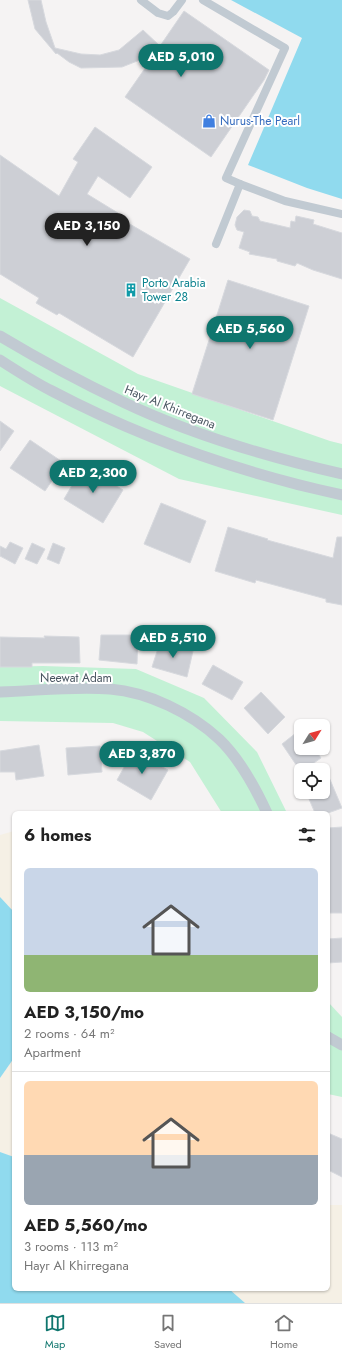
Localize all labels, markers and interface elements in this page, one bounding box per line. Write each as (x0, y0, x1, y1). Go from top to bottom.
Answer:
pin: AED 5,010 (135, 44, 227, 78)
text: AED 5,010 (147, 47, 215, 66)
place label: Nurus-The Pearl (220, 112, 300, 130)
shop icon: Nurus-The Pearl (201, 113, 217, 129)
pin: AED 3,150 (41, 213, 133, 247)
text: AED 3,150 (54, 216, 120, 235)
place label: Porto Arabia Tower 28 (142, 274, 206, 306)
building icon: Porto Arabia Tower 28 (123, 282, 139, 298)
pin: AED 5,560 (204, 316, 296, 350)
text: AED 5,560 (215, 319, 285, 338)
street label: Hayr Al Khirregana (122, 381, 218, 434)
pin: AED 2,300 (47, 460, 139, 494)
text: AED 2,300 (59, 463, 127, 482)
pin: AED 5,510 (127, 625, 219, 659)
text: AED 5,510 (139, 628, 207, 647)
street label: Neewat Adam (40, 669, 112, 687)
north arrow (294, 719, 330, 755)
map controls (294, 719, 330, 799)
pin: AED 3,870 (96, 741, 188, 775)
text: AED 3,870 (108, 744, 176, 763)
button: locate (294, 763, 330, 799)
text: 6 homes (24, 823, 92, 847)
icon: filters (296, 824, 318, 846)
icon: home (135, 894, 207, 966)
text: AED 3,150/mo (24, 1000, 144, 1024)
text: 2 rooms · 64 m² (24, 1024, 114, 1043)
text: Apartment (24, 1043, 81, 1062)
icon: home (135, 1107, 207, 1179)
text: AED 5,560/mo (24, 1213, 148, 1237)
text: 3 rooms · 113 m² (24, 1237, 118, 1256)
text: Hayr Al Khirregana (24, 1256, 129, 1275)
tab: Map (44, 1312, 66, 1352)
tab: Saved (154, 1312, 182, 1352)
tab: Home (270, 1312, 298, 1352)

